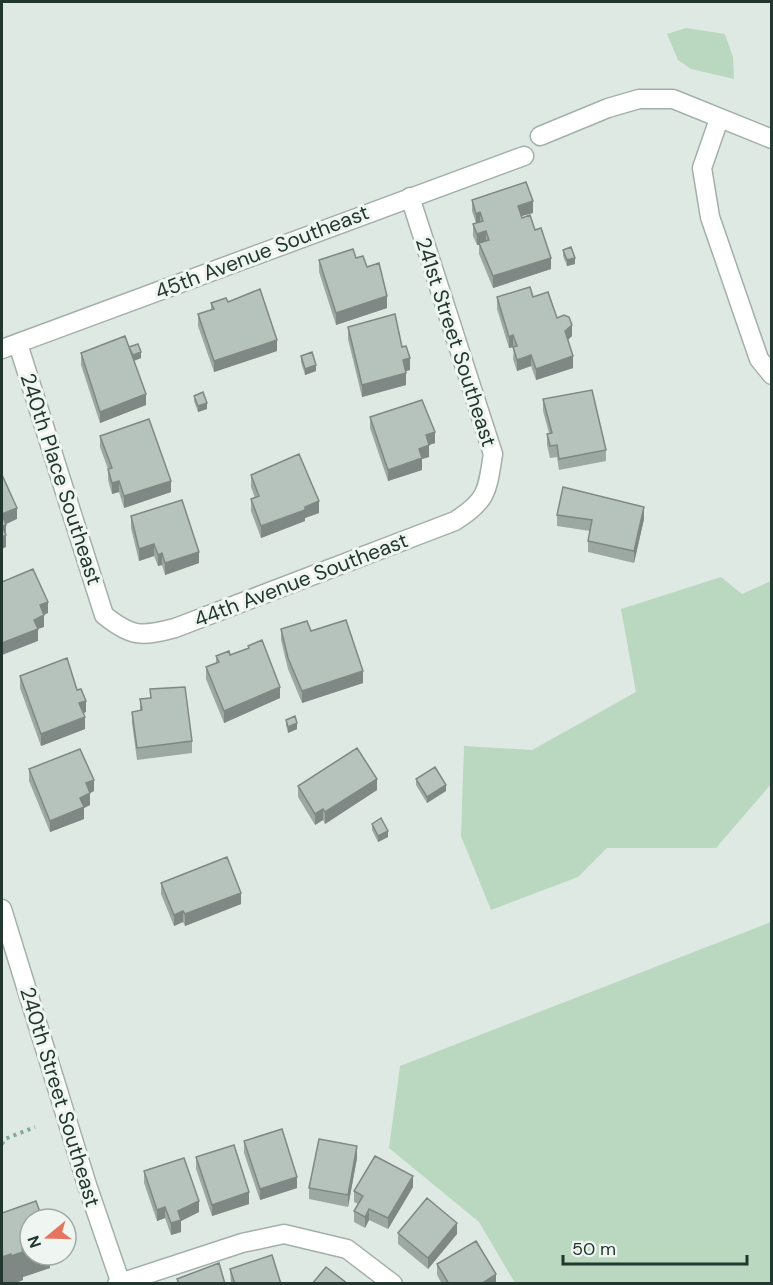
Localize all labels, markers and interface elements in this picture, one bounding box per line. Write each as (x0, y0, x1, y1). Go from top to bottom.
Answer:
street label: 45th Avenue Southeast (151, 198, 373, 306)
street label: 241st Street Southeast (409, 234, 503, 450)
street label: 240th Place Southeast (14, 369, 108, 589)
street label: 44th Avenue Southeast (190, 526, 412, 634)
street label: 240th Street Southeast (13, 984, 107, 1210)
north arrow (18, 1207, 78, 1267)
scale bar (563, 1228, 748, 1266)
text: N (22, 1233, 46, 1251)
text: 50 m (572, 1237, 616, 1261)

